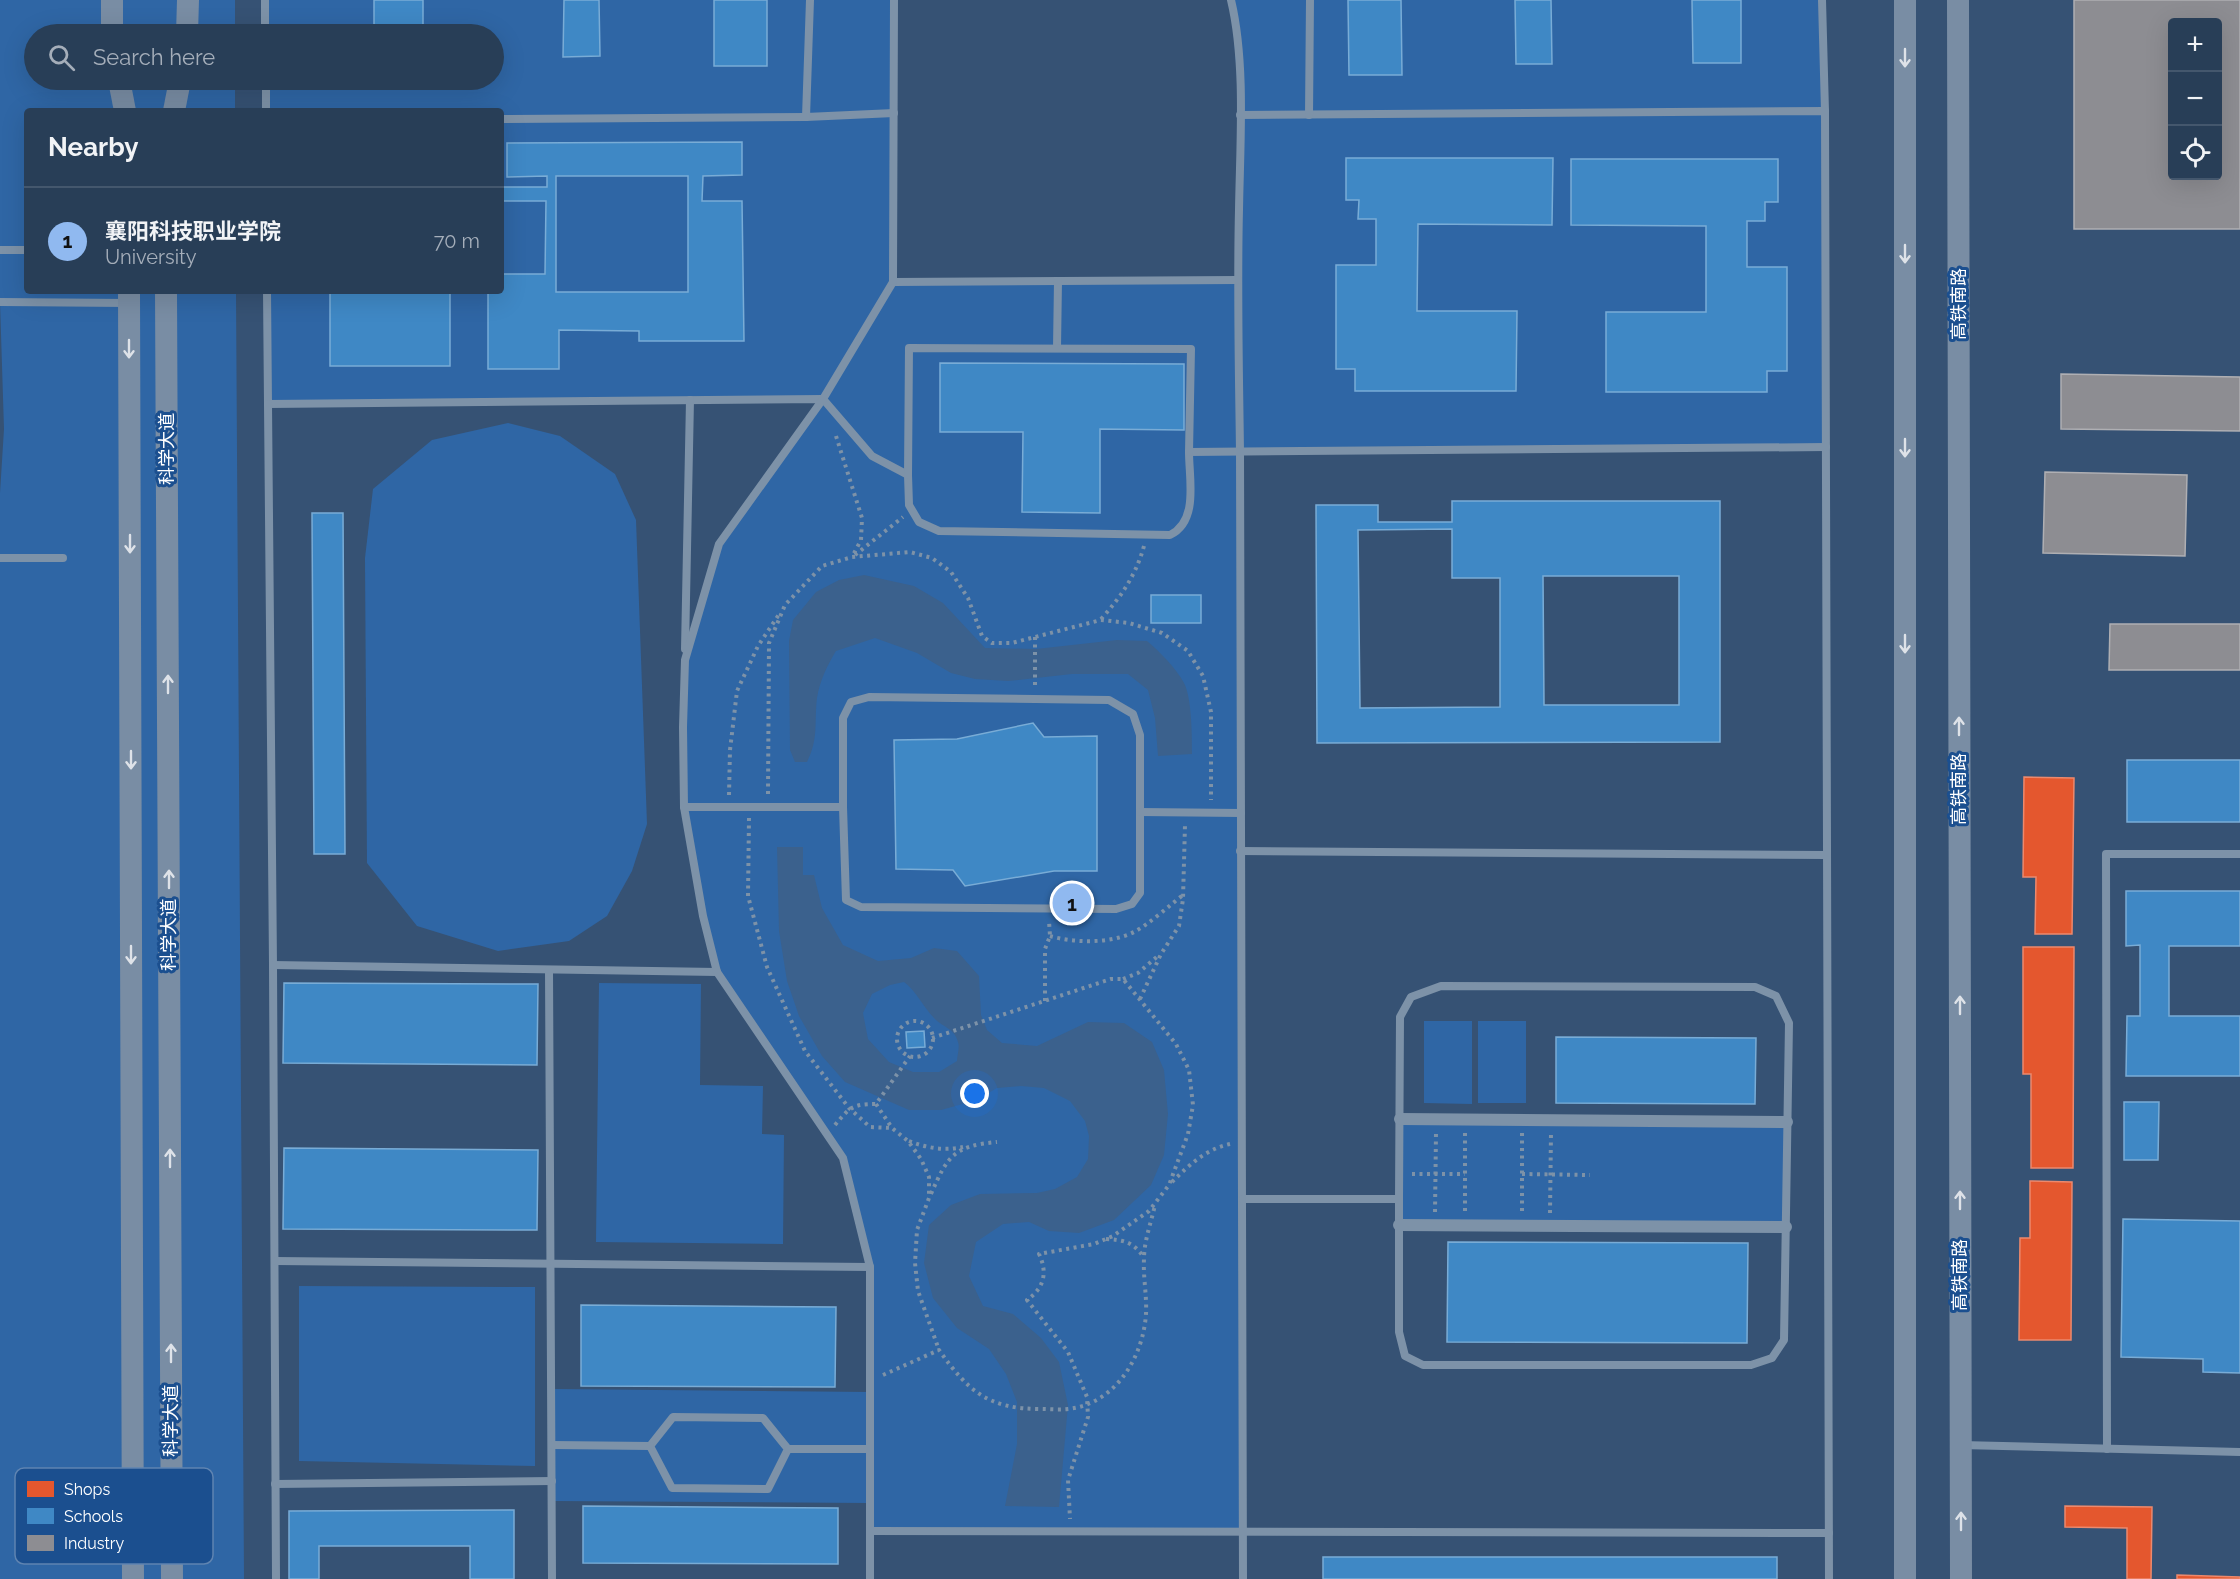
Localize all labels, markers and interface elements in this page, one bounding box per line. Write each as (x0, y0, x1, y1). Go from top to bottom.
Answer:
map controls (2168, 18, 2222, 180)
button: + (2168, 18, 2222, 72)
search box (24, 24, 504, 90)
icon: search (45, 41, 78, 74)
text: Search here (93, 44, 215, 70)
one-way arrow (1899, 48, 1911, 68)
button: − (2168, 72, 2222, 126)
button: locate (2168, 126, 2222, 180)
text: Nearby (48, 132, 138, 162)
text: 襄阳科技职业学院 (105, 218, 281, 244)
text: 1 (63, 229, 72, 253)
text: 70 m (434, 229, 480, 253)
one-way arrow (1899, 243, 1911, 263)
text: University (105, 245, 197, 269)
street label: 高铁南路 (1948, 268, 1969, 340)
one-way arrow (123, 339, 135, 359)
street label: 科学大道 (156, 413, 177, 485)
one-way arrow (1899, 438, 1911, 458)
one-way arrow (124, 534, 136, 554)
one-way arrow (1899, 633, 1911, 653)
one-way arrow (162, 674, 174, 694)
one-way arrow (1953, 716, 1965, 736)
one-way arrow (125, 750, 137, 770)
street label: 高铁南路 (1948, 753, 1969, 825)
one-way arrow (163, 869, 175, 889)
pin: 1 (1052, 880, 1092, 926)
street label: 科学大道 (158, 899, 179, 971)
one-way arrow (125, 945, 137, 965)
one-way arrow (1954, 995, 1966, 1015)
your location (960, 1079, 989, 1108)
one-way arrow (164, 1148, 176, 1168)
one-way arrow (1954, 1190, 1966, 1210)
street label: 高铁南路 (1949, 1239, 1970, 1311)
one-way arrow (165, 1343, 177, 1363)
street label: 科学大道 (160, 1385, 181, 1457)
legend (15, 1468, 213, 1564)
text: Shops (64, 1480, 110, 1499)
text: Schools (64, 1507, 123, 1526)
one-way arrow (1955, 1511, 1967, 1531)
text: Industry (64, 1534, 124, 1553)

